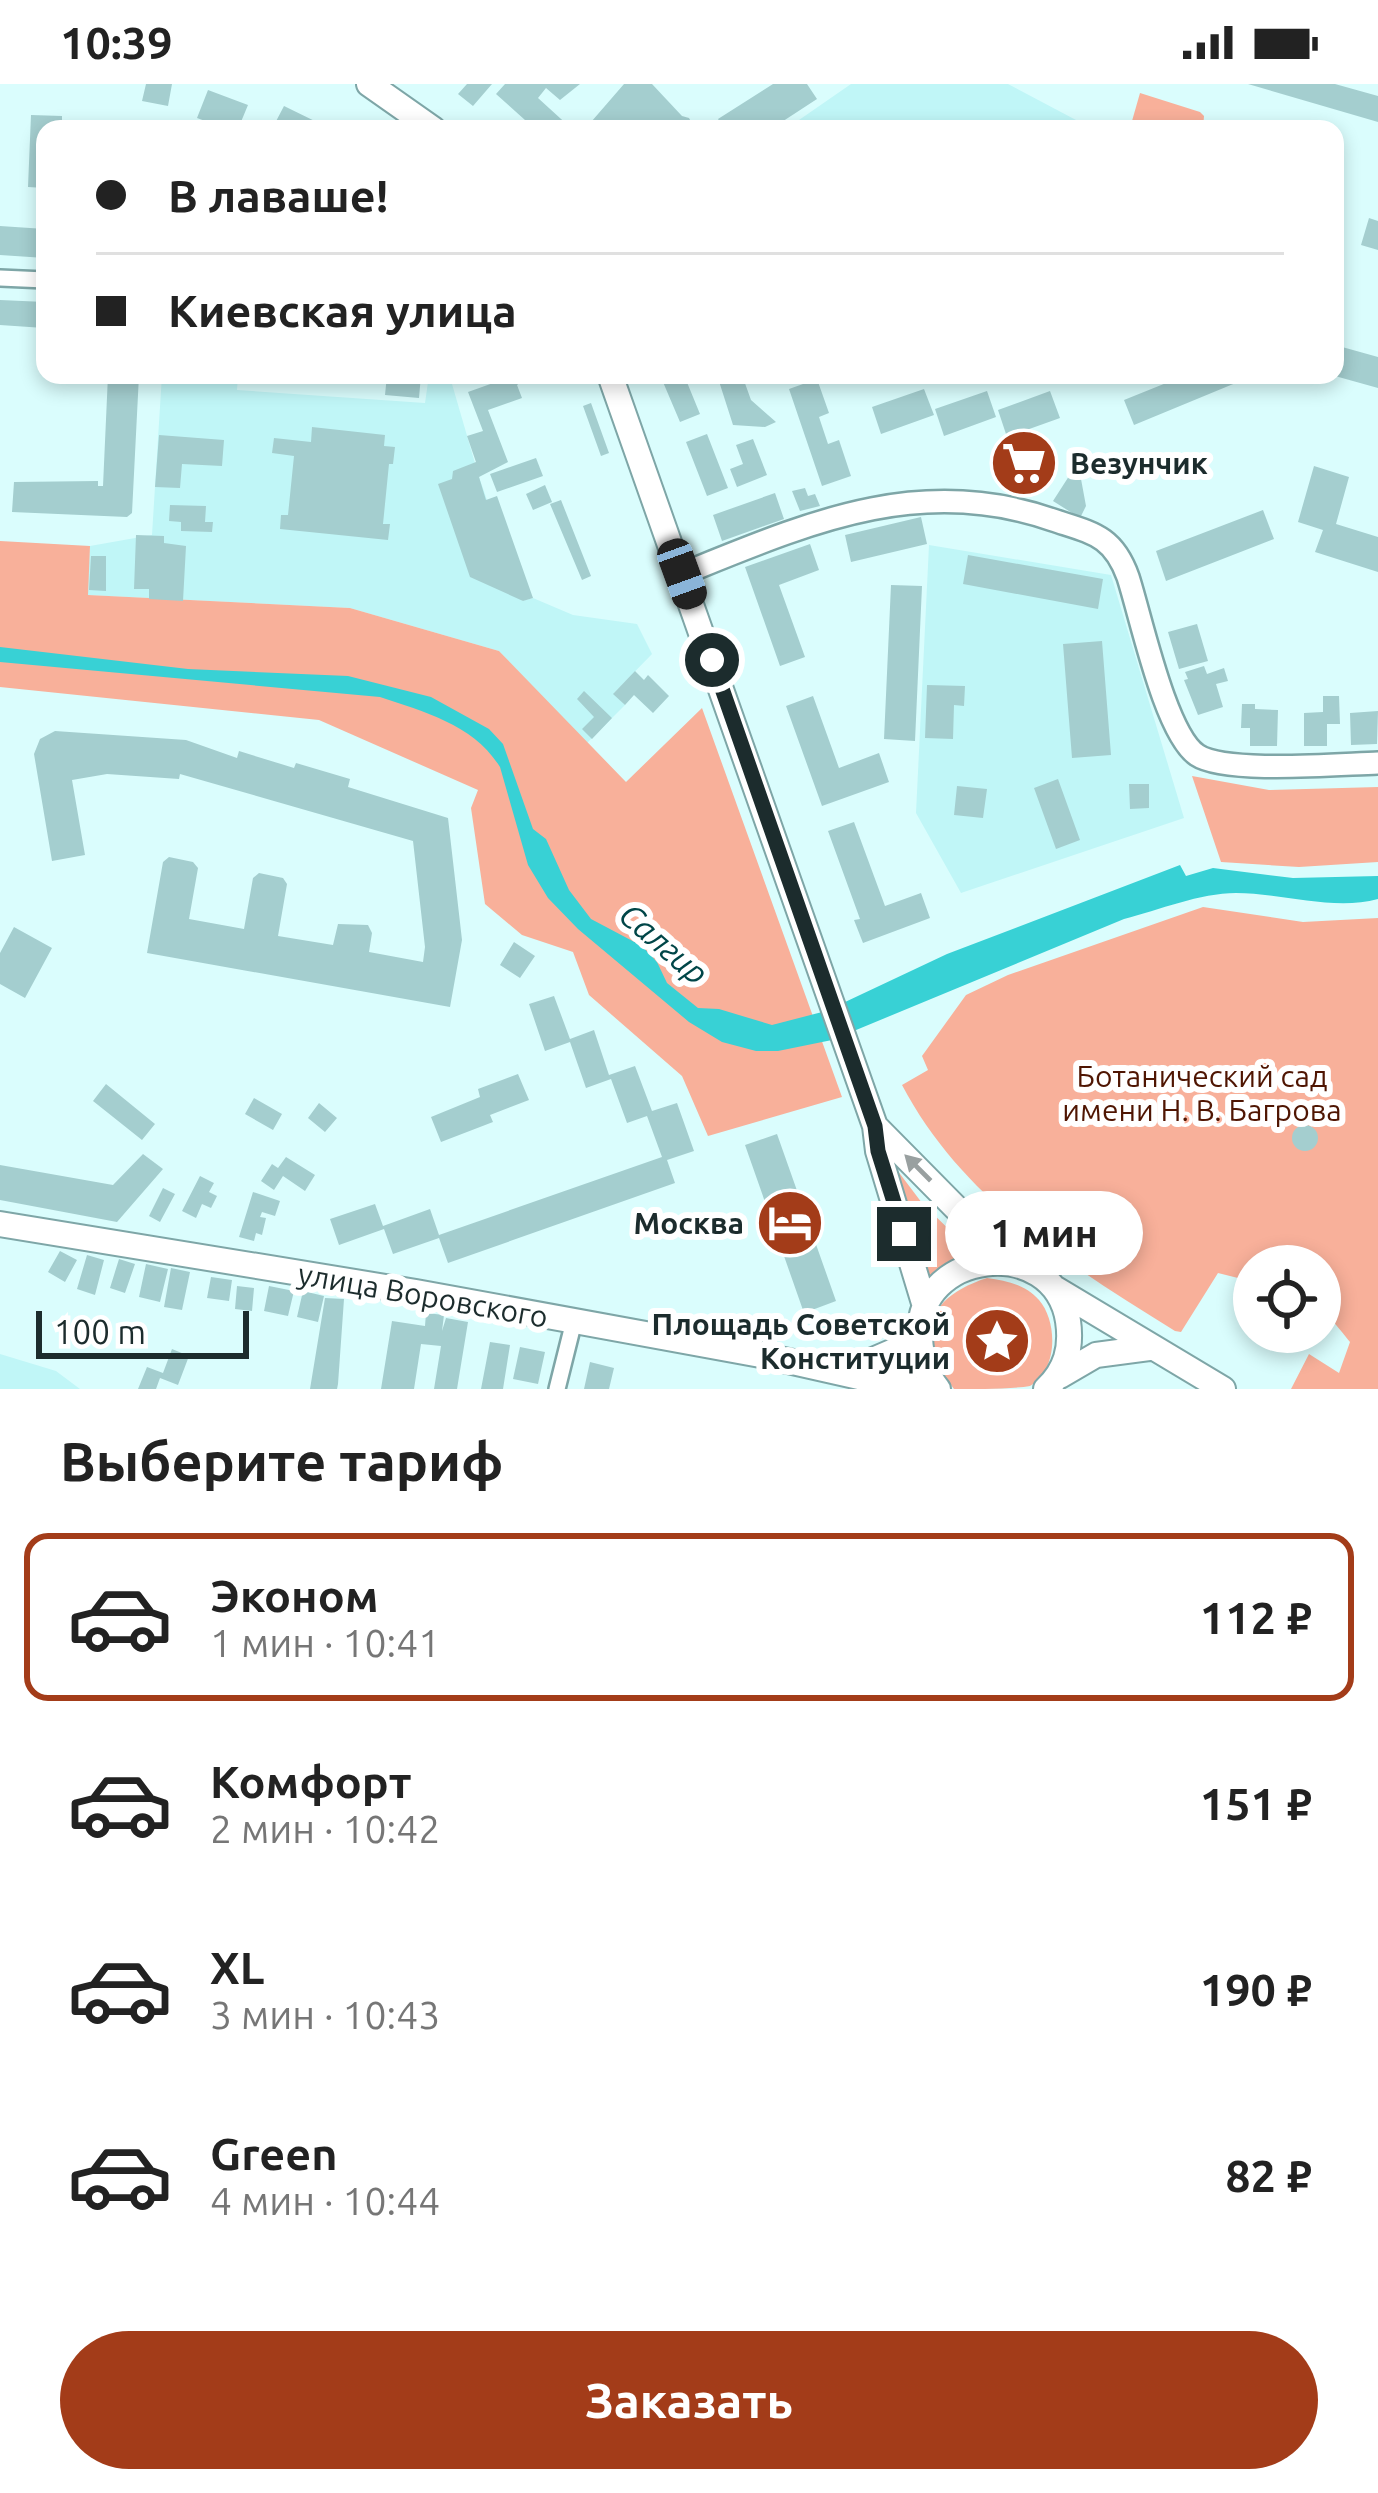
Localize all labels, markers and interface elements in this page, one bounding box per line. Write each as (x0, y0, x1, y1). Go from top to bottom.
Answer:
text: 10:39 (60, 17, 173, 68)
text: В лаваше! (168, 170, 388, 221)
text: Киевская улица (168, 285, 517, 336)
supermarket icon: Везунчик (989, 428, 1059, 498)
place label: Везунчик (1070, 446, 1208, 480)
car (653, 534, 711, 614)
route start (685, 633, 739, 687)
water label: Салгир (612, 895, 716, 991)
park label: Ботанический сад имени Н. В. Багрова (1062, 1059, 1342, 1127)
one-way arrow (904, 1154, 932, 1182)
hotel icon: Москва (755, 1188, 825, 1258)
callout: 1 мин (946, 1192, 1144, 1276)
place label: Москва (634, 1206, 744, 1240)
route end (877, 1207, 931, 1261)
text: 1 мин (990, 1211, 1098, 1254)
map controls (1233, 1245, 1341, 1353)
button: locate (1233, 1245, 1341, 1353)
street label: улица Воровского (295, 1256, 551, 1334)
scale bar (36, 1305, 249, 1358)
place icon: Площадь Советской Конституции (962, 1306, 1032, 1376)
place label: Площадь Советской Конституции (652, 1307, 950, 1375)
text: 100 m (54, 1313, 146, 1350)
text: Выберите тариф (60, 1431, 504, 1491)
icon: car (66, 1563, 174, 1671)
text: Эконом (210, 1570, 379, 1621)
text: 112 ₽ (1200, 1592, 1312, 1643)
text: 1 мин · 10:41 (210, 1621, 440, 1664)
icon: car (66, 1749, 174, 1857)
text: Комфорт (210, 1756, 412, 1807)
text: 151 ₽ (1200, 1778, 1312, 1829)
text: 2 мин · 10:42 (210, 1807, 440, 1850)
icon: car (66, 1935, 174, 2043)
text: XL (210, 1942, 264, 1993)
text: 190 ₽ (1200, 1964, 1312, 2015)
text: 3 мин · 10:43 (210, 1993, 440, 2036)
icon: car (66, 2121, 174, 2229)
text: Green (210, 2128, 337, 2179)
text: 82 ₽ (1225, 2150, 1312, 2201)
text: 4 мин · 10:44 (210, 2179, 440, 2222)
button: Заказать (60, 2331, 1318, 2469)

